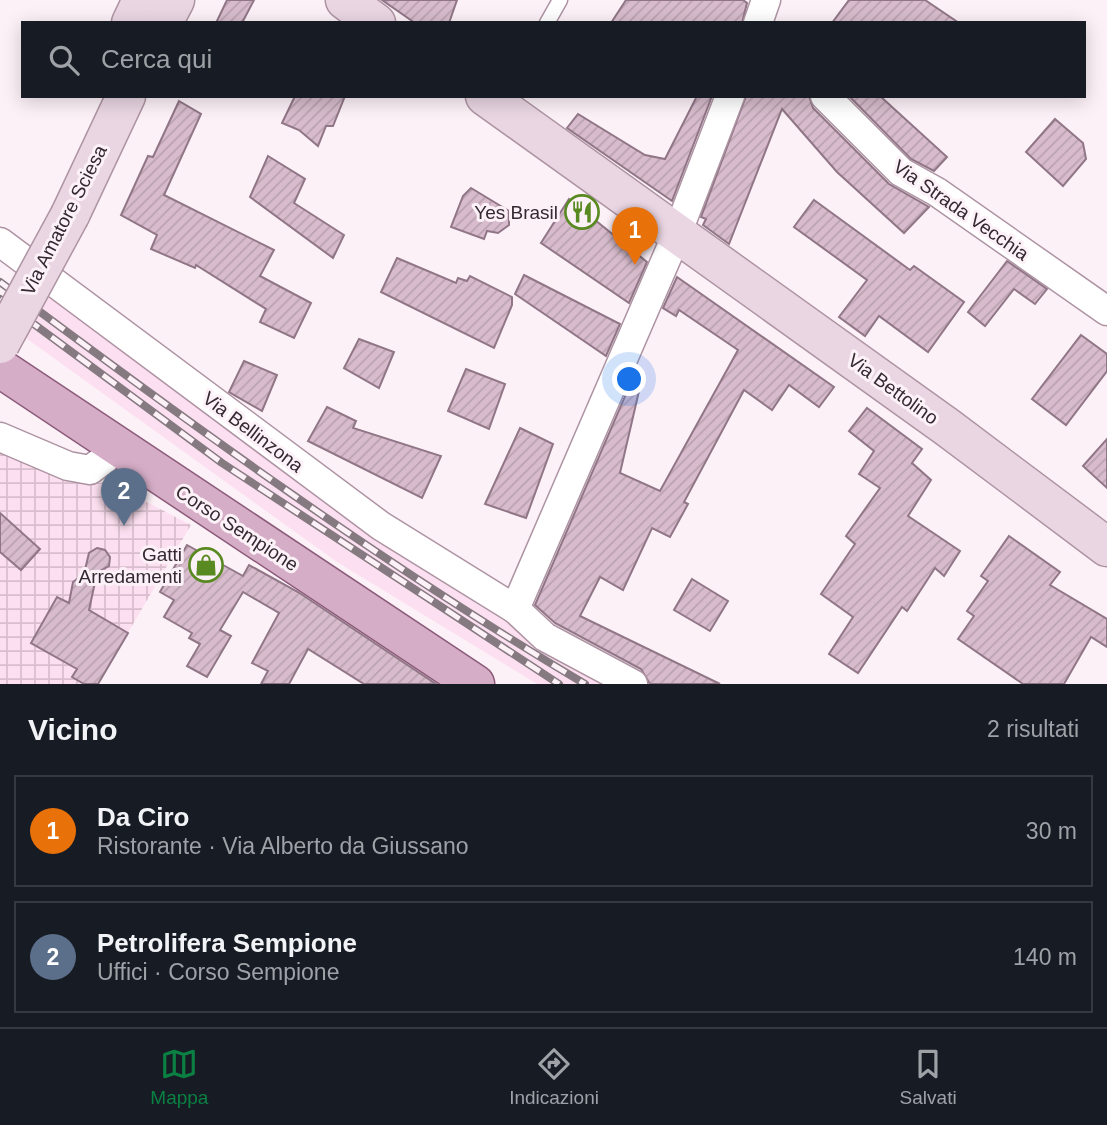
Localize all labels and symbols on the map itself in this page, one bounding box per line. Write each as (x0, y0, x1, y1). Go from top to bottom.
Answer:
street label: Via Amatore Sciesa (17, 141, 111, 298)
street label: Via Strada Vecchia (889, 155, 1033, 265)
restaurant icon: Yes Brasil (563, 193, 601, 231)
place label: Yes Brasil (474, 202, 558, 223)
pin: 1 (612, 207, 658, 265)
street label: Via Bettolino (844, 349, 942, 429)
your location (612, 362, 646, 396)
street label: Via Bellinzona (199, 387, 308, 477)
pin: 2 (101, 468, 147, 526)
street label: Corso Sempione (172, 481, 302, 575)
place label: Gatti Arredamenti (79, 544, 182, 587)
shop icon: Gatti Arredamenti (187, 546, 225, 584)

